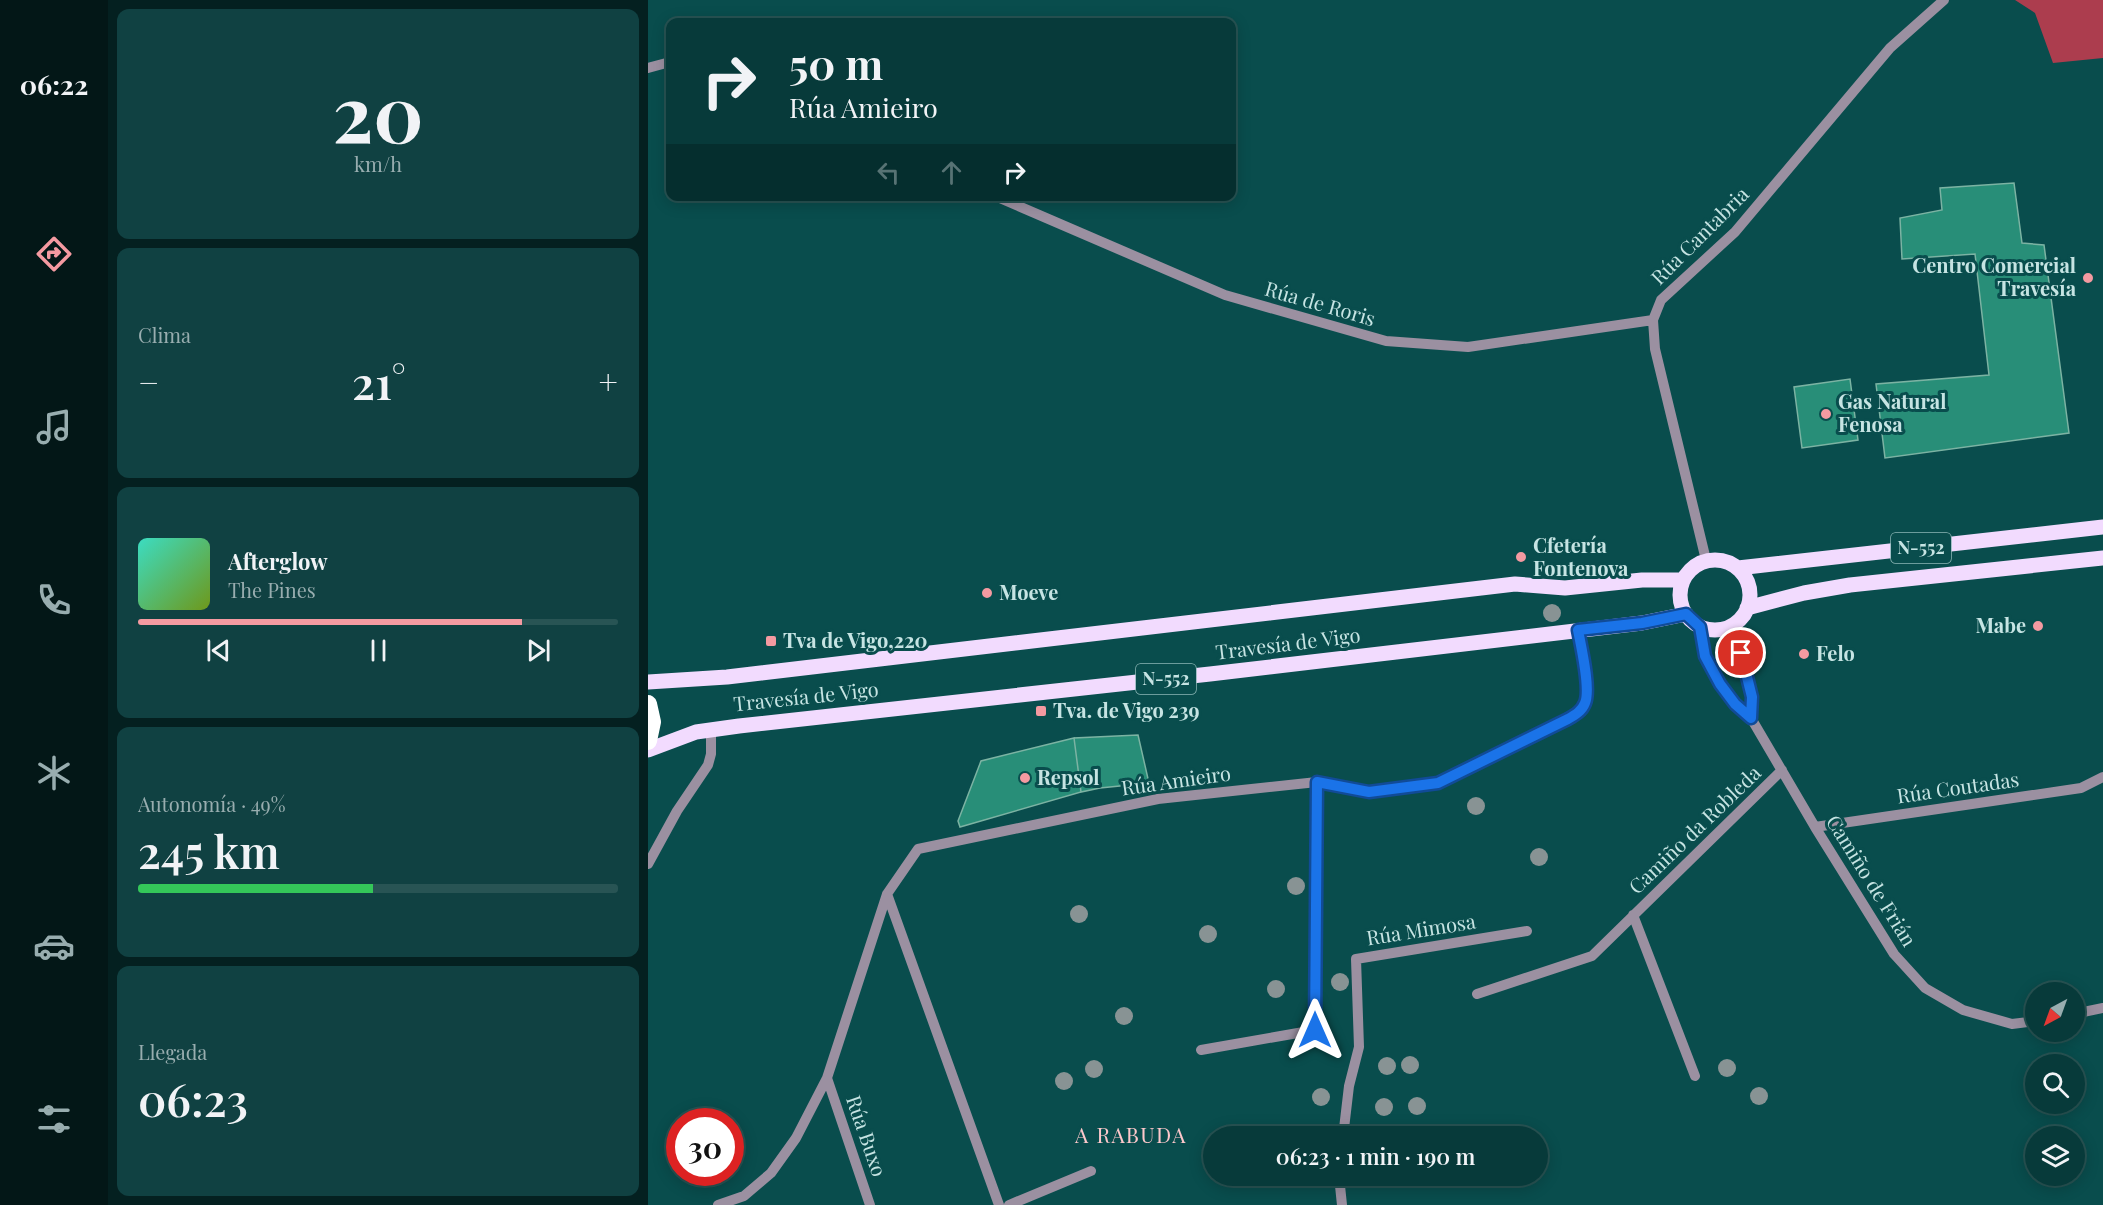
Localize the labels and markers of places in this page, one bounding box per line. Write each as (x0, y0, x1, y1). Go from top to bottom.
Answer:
place label: Centro Comercial Travesía (1912, 251, 2077, 301)
marker: Centro Comercial Travesía (2081, 271, 2095, 285)
place label: Gas Natural Fenosa (1838, 387, 1946, 437)
marker: Gas Natural Fenosa (1819, 407, 1833, 421)
place label: Cfetería Fontenova (1533, 531, 1629, 581)
marker: Cfetería Fontenova (1514, 550, 1528, 564)
place label: Moeve (999, 578, 1058, 605)
marker: Moeve (980, 586, 994, 600)
place label: Mabe (1975, 611, 2026, 638)
marker: Mabe (2031, 619, 2045, 633)
place label: Tva de Vigo,220 (783, 626, 928, 653)
pin (1715, 627, 1766, 678)
marker: Tva de Vigo,220 (764, 634, 778, 648)
place label: Felo (1816, 639, 1855, 666)
marker: Felo (1797, 647, 1811, 661)
place label: Tva. de Vigo 239 (1053, 696, 1200, 723)
marker: Tva. de Vigo 239 (1034, 704, 1048, 718)
place label: Repsol (1037, 763, 1099, 790)
marker: Repsol (1018, 771, 1032, 785)

